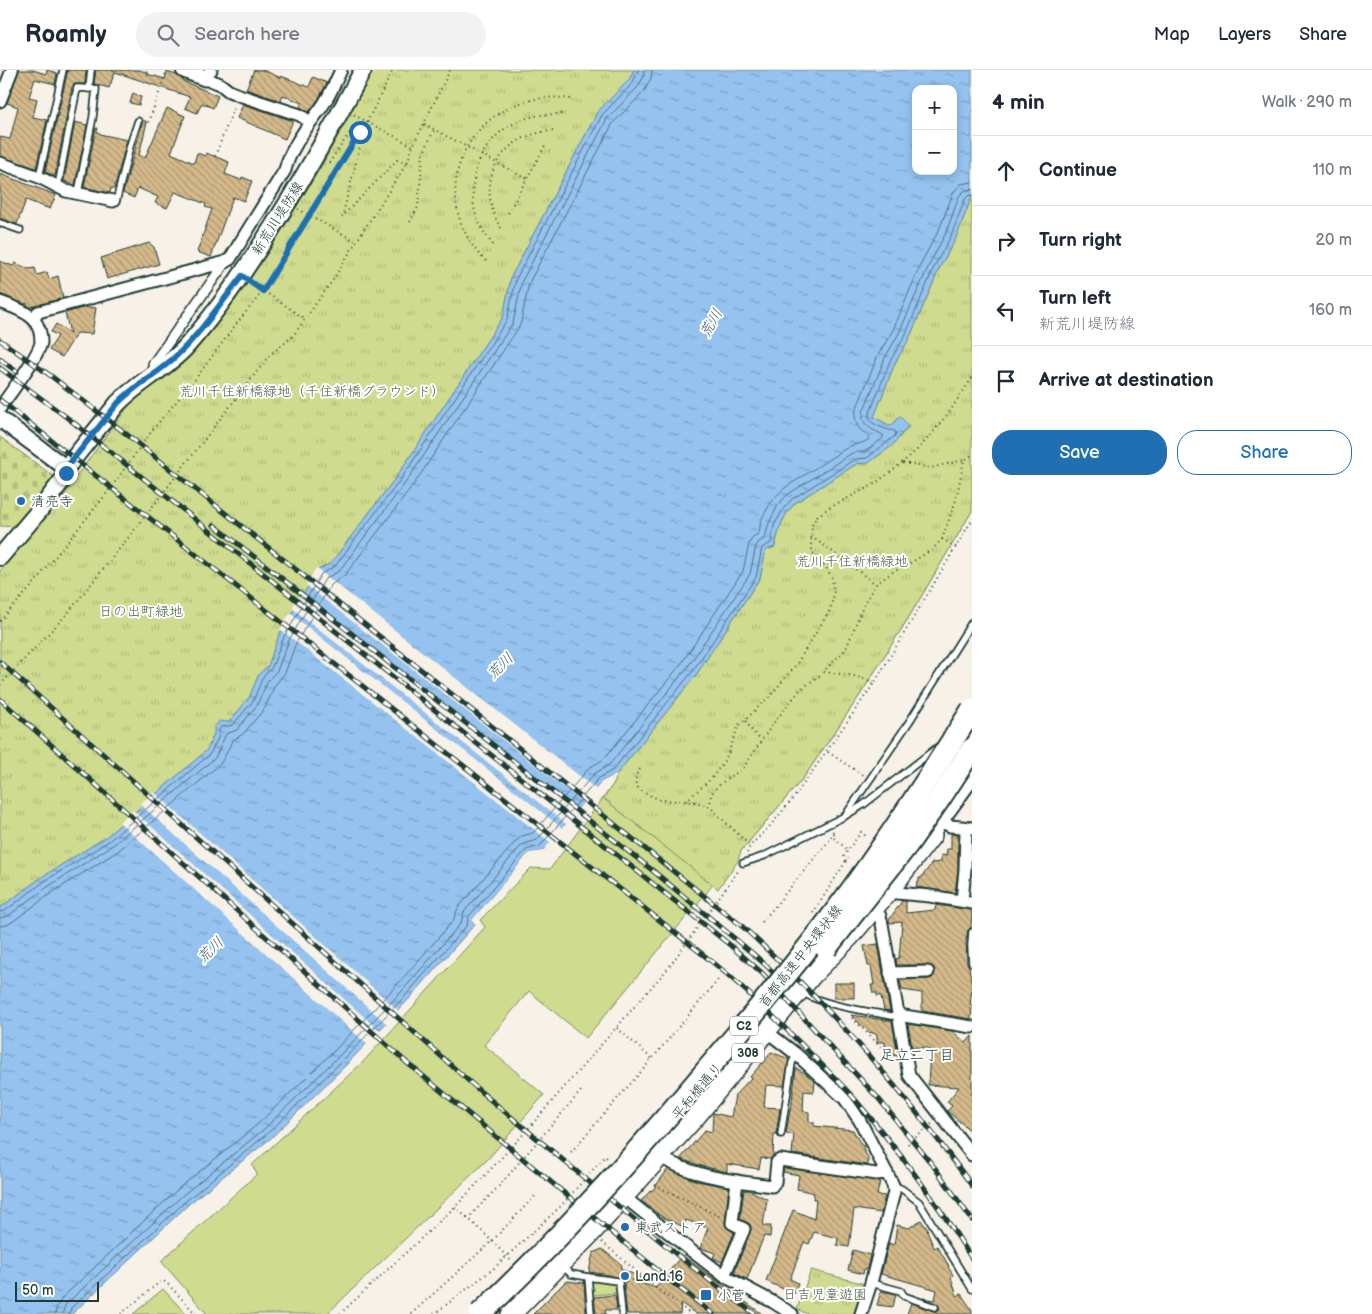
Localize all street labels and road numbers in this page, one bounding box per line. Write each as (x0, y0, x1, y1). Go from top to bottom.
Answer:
street label: 新荒川堤防線 (248, 178, 307, 258)
street label: 首都高速中央環状線 (755, 901, 846, 1011)
road number: C2 (730, 1016, 758, 1036)
road number: 308 (732, 1044, 764, 1062)
street label: 平和橋通り (668, 1059, 726, 1124)

